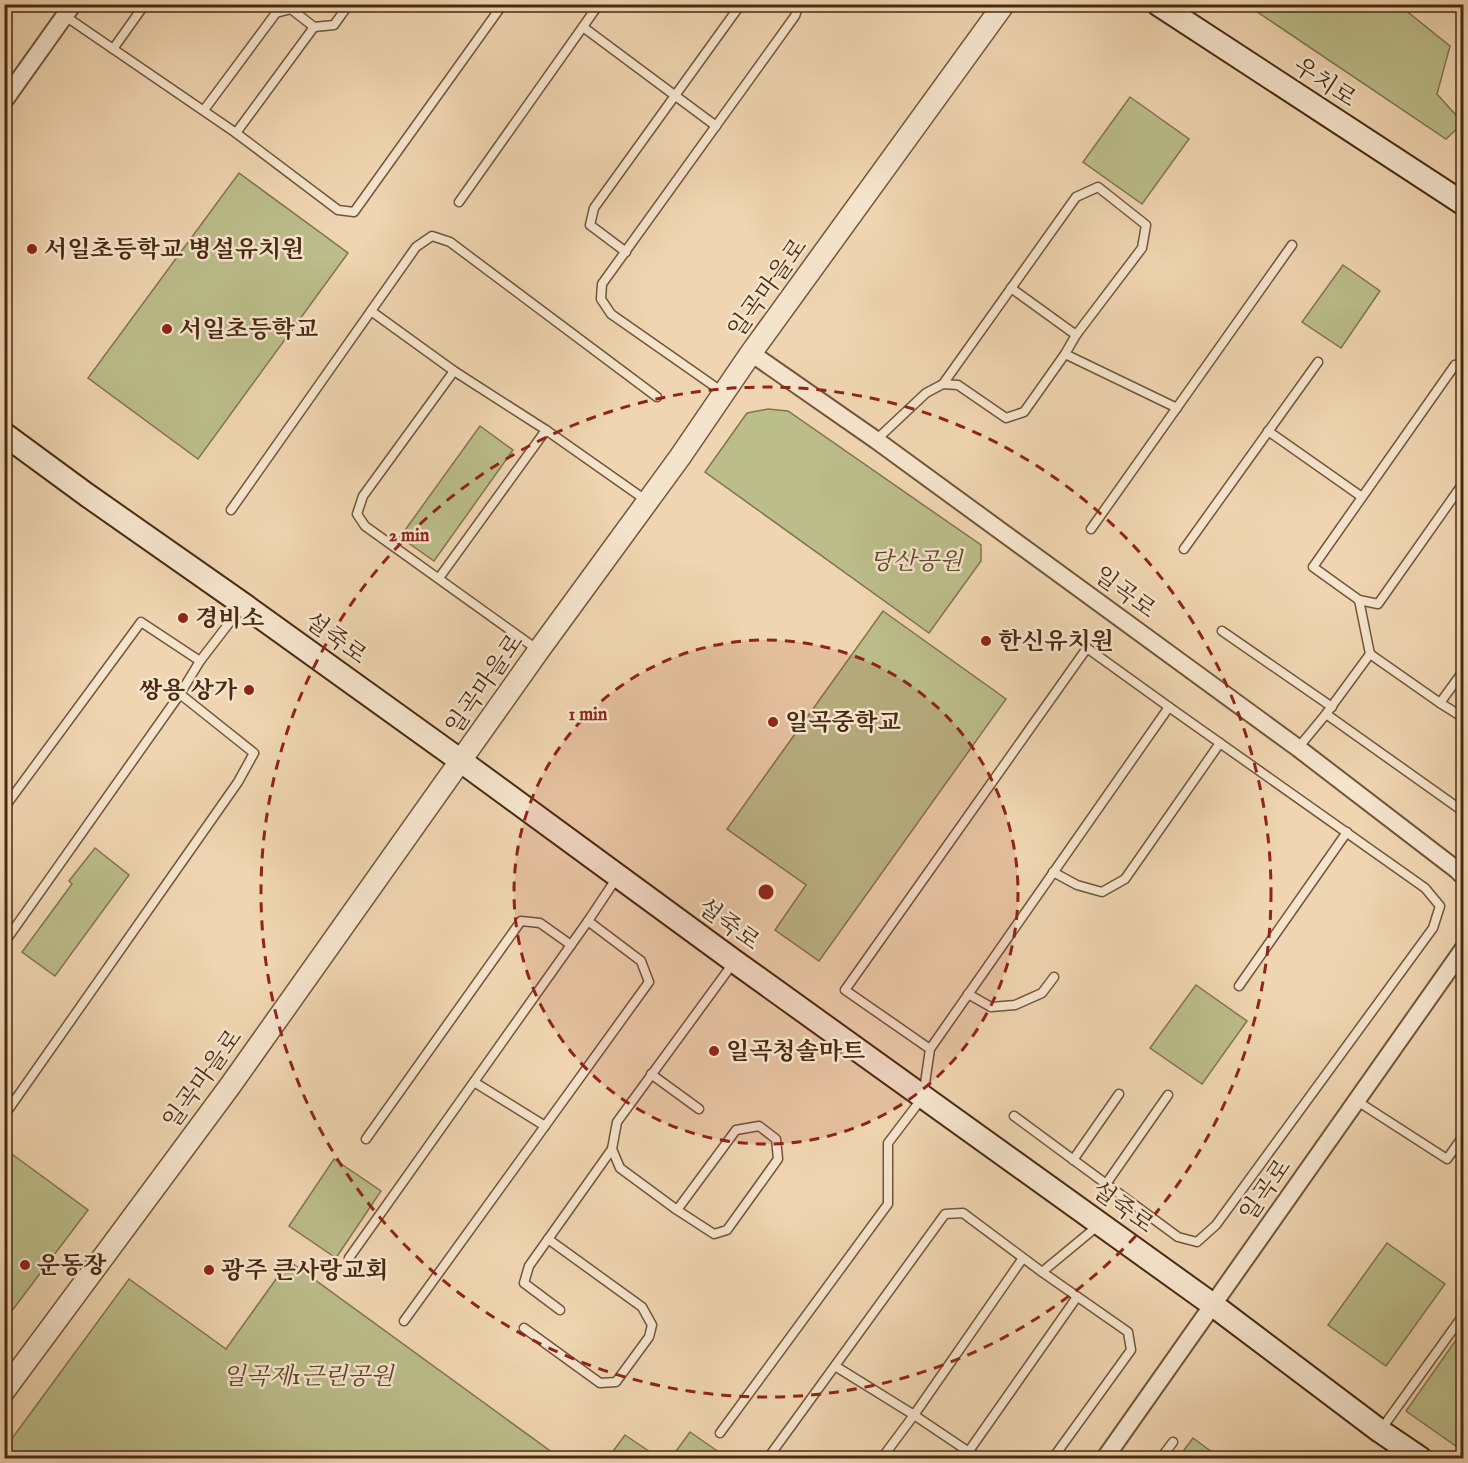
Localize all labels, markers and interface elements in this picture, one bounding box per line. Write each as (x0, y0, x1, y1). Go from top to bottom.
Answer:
street label: 우치로 (1287, 51, 1362, 115)
street label: 일곡마을로 (722, 233, 815, 345)
place label: 서일초등학교 병설유치원 (44, 235, 304, 266)
marker: 서일초등학교 병설유치원 (25, 242, 39, 256)
place label: 서일초등학교 (179, 315, 318, 346)
marker: 서일초등학교 (160, 322, 174, 336)
text: 2 min (389, 525, 430, 548)
park label: 당산공원 (870, 547, 964, 578)
street label: 일곡로 (1087, 560, 1161, 626)
place label: 경비소 (195, 604, 265, 635)
street label: 설죽로 (298, 606, 372, 672)
marker: 경비소 (176, 611, 190, 625)
place label: 한신유치원 (998, 627, 1114, 658)
street label: 일곡마을로 (439, 628, 531, 741)
marker: 한신유치원 (979, 634, 993, 648)
place label: 쌍용 상가 (139, 676, 238, 707)
marker: 쌍용 상가 (242, 683, 256, 697)
text: 1 min (569, 704, 608, 727)
place label: 일곡중학교 (785, 708, 901, 739)
marker: 일곡중학교 (766, 715, 780, 729)
centre of rings (756, 882, 776, 902)
street label: 설죽로 (691, 892, 765, 958)
street label: 일곡마을로 (157, 1024, 250, 1136)
place label: 일곡청솔마트 (726, 1037, 865, 1068)
marker: 일곡청솔마트 (707, 1044, 721, 1058)
street label: 일곡로 (1234, 1153, 1299, 1228)
street label: 설죽로 (1085, 1175, 1159, 1241)
place label: 운동장 (37, 1251, 107, 1282)
place label: 광주 큰사랑교회 (221, 1256, 389, 1287)
marker: 운동장 (18, 1258, 32, 1272)
marker: 광주 큰사랑교회 (202, 1263, 216, 1277)
park label: 일곡제1근린공원 (223, 1362, 395, 1393)

